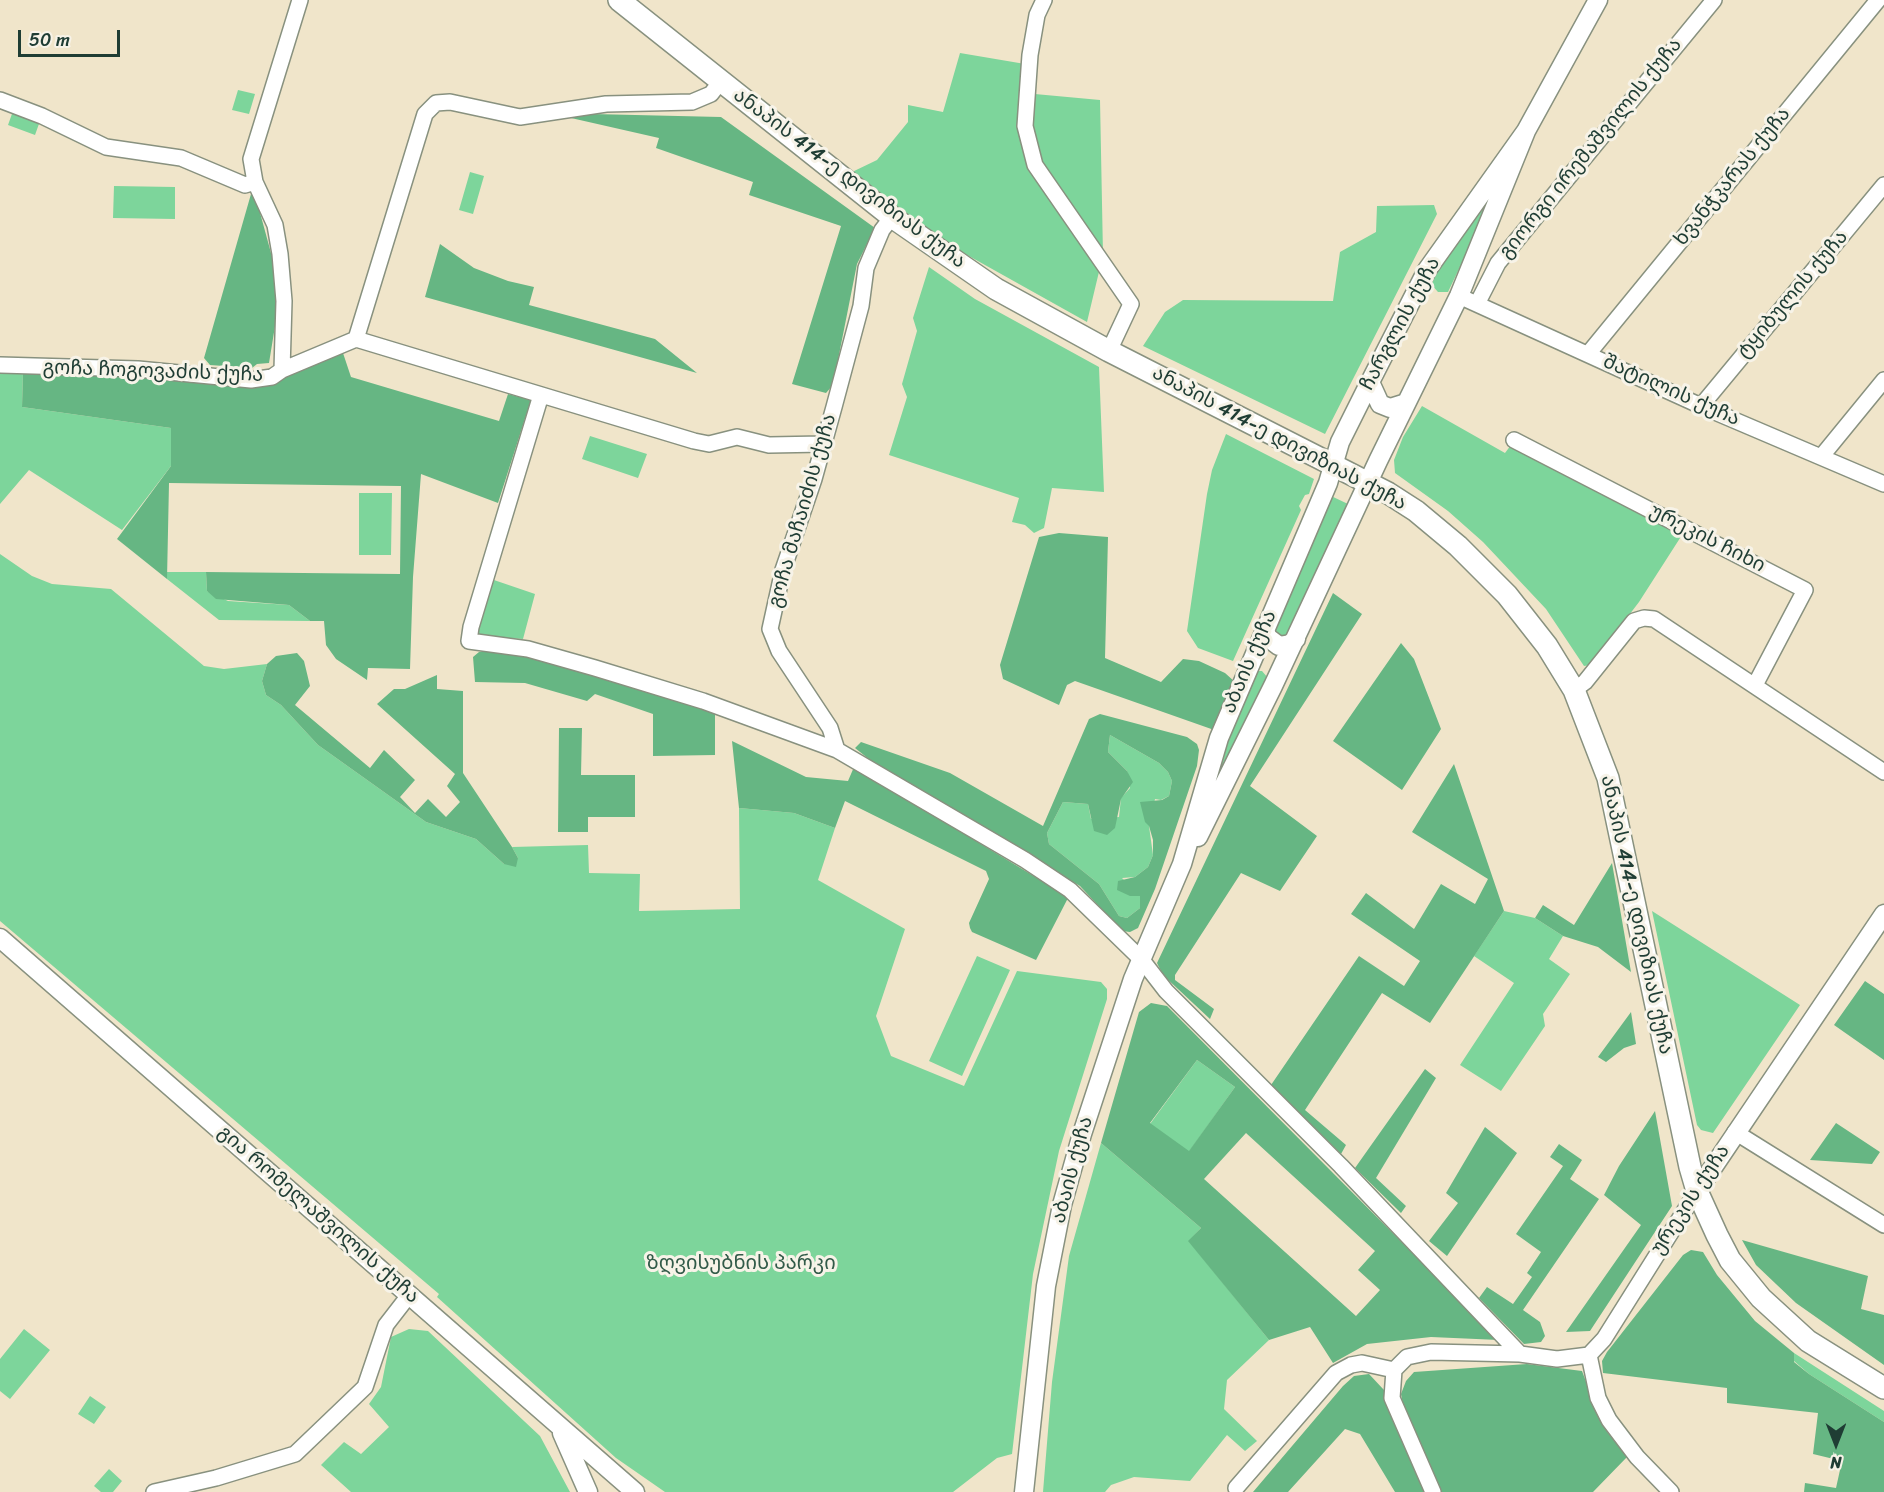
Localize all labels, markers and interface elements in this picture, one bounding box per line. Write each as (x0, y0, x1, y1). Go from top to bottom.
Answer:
scale bar (21, 18, 123, 56)
text: 50 m (29, 24, 70, 56)
street label: გიორგი ირემაშვილის ქუჩა (1494, 34, 1688, 264)
street label: ანაპის 414-ე დივიზიას ქუჩა (728, 84, 970, 274)
street label: ხვანჭკარას ქუჩა (1670, 103, 1796, 251)
street label: ტყიბულის ქუჩა (1732, 226, 1854, 364)
street label: ჩარგლის ქუჩა (1356, 253, 1446, 395)
street label: შატილის ქუჩა (1599, 350, 1743, 432)
street label: გოჩა ჩოგოვაძის ქუჩა (42, 356, 264, 388)
street label: ანაპის 414-ე დივიზიას ქუჩა (1148, 362, 1410, 516)
street label: გოჩა მაჩაიძის ქუჩა (764, 411, 842, 611)
street label: ურეკის ჩიხი (1645, 500, 1769, 578)
street label: აბაის ქუჩა (1218, 607, 1282, 717)
street label: ანაპის 414-ე დივიზიას ქუჩა (1595, 773, 1677, 1057)
street label: აბაის ქუჩა (1047, 1114, 1099, 1226)
street label: გია რომელაშვილის ქუჩა (212, 1121, 424, 1309)
street label: ურეკის ქუჩა (1646, 1140, 1736, 1260)
park label: ზღვისუბნის პარკი (646, 1252, 836, 1276)
north arrow (1806, 1414, 1866, 1474)
text: N (1830, 1448, 1842, 1477)

